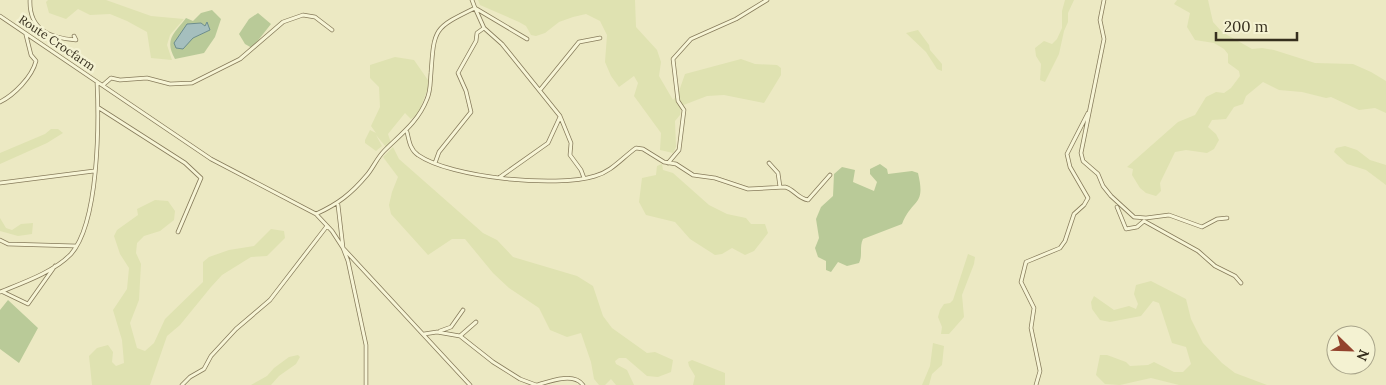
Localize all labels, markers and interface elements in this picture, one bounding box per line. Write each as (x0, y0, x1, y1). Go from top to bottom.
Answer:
scale bar (1216, 10, 1297, 42)
street label: Route Crocfarm (16, 11, 99, 74)
text: 200 m (1224, 17, 1268, 36)
north arrow (1326, 325, 1376, 375)
text: N (1352, 347, 1373, 364)

